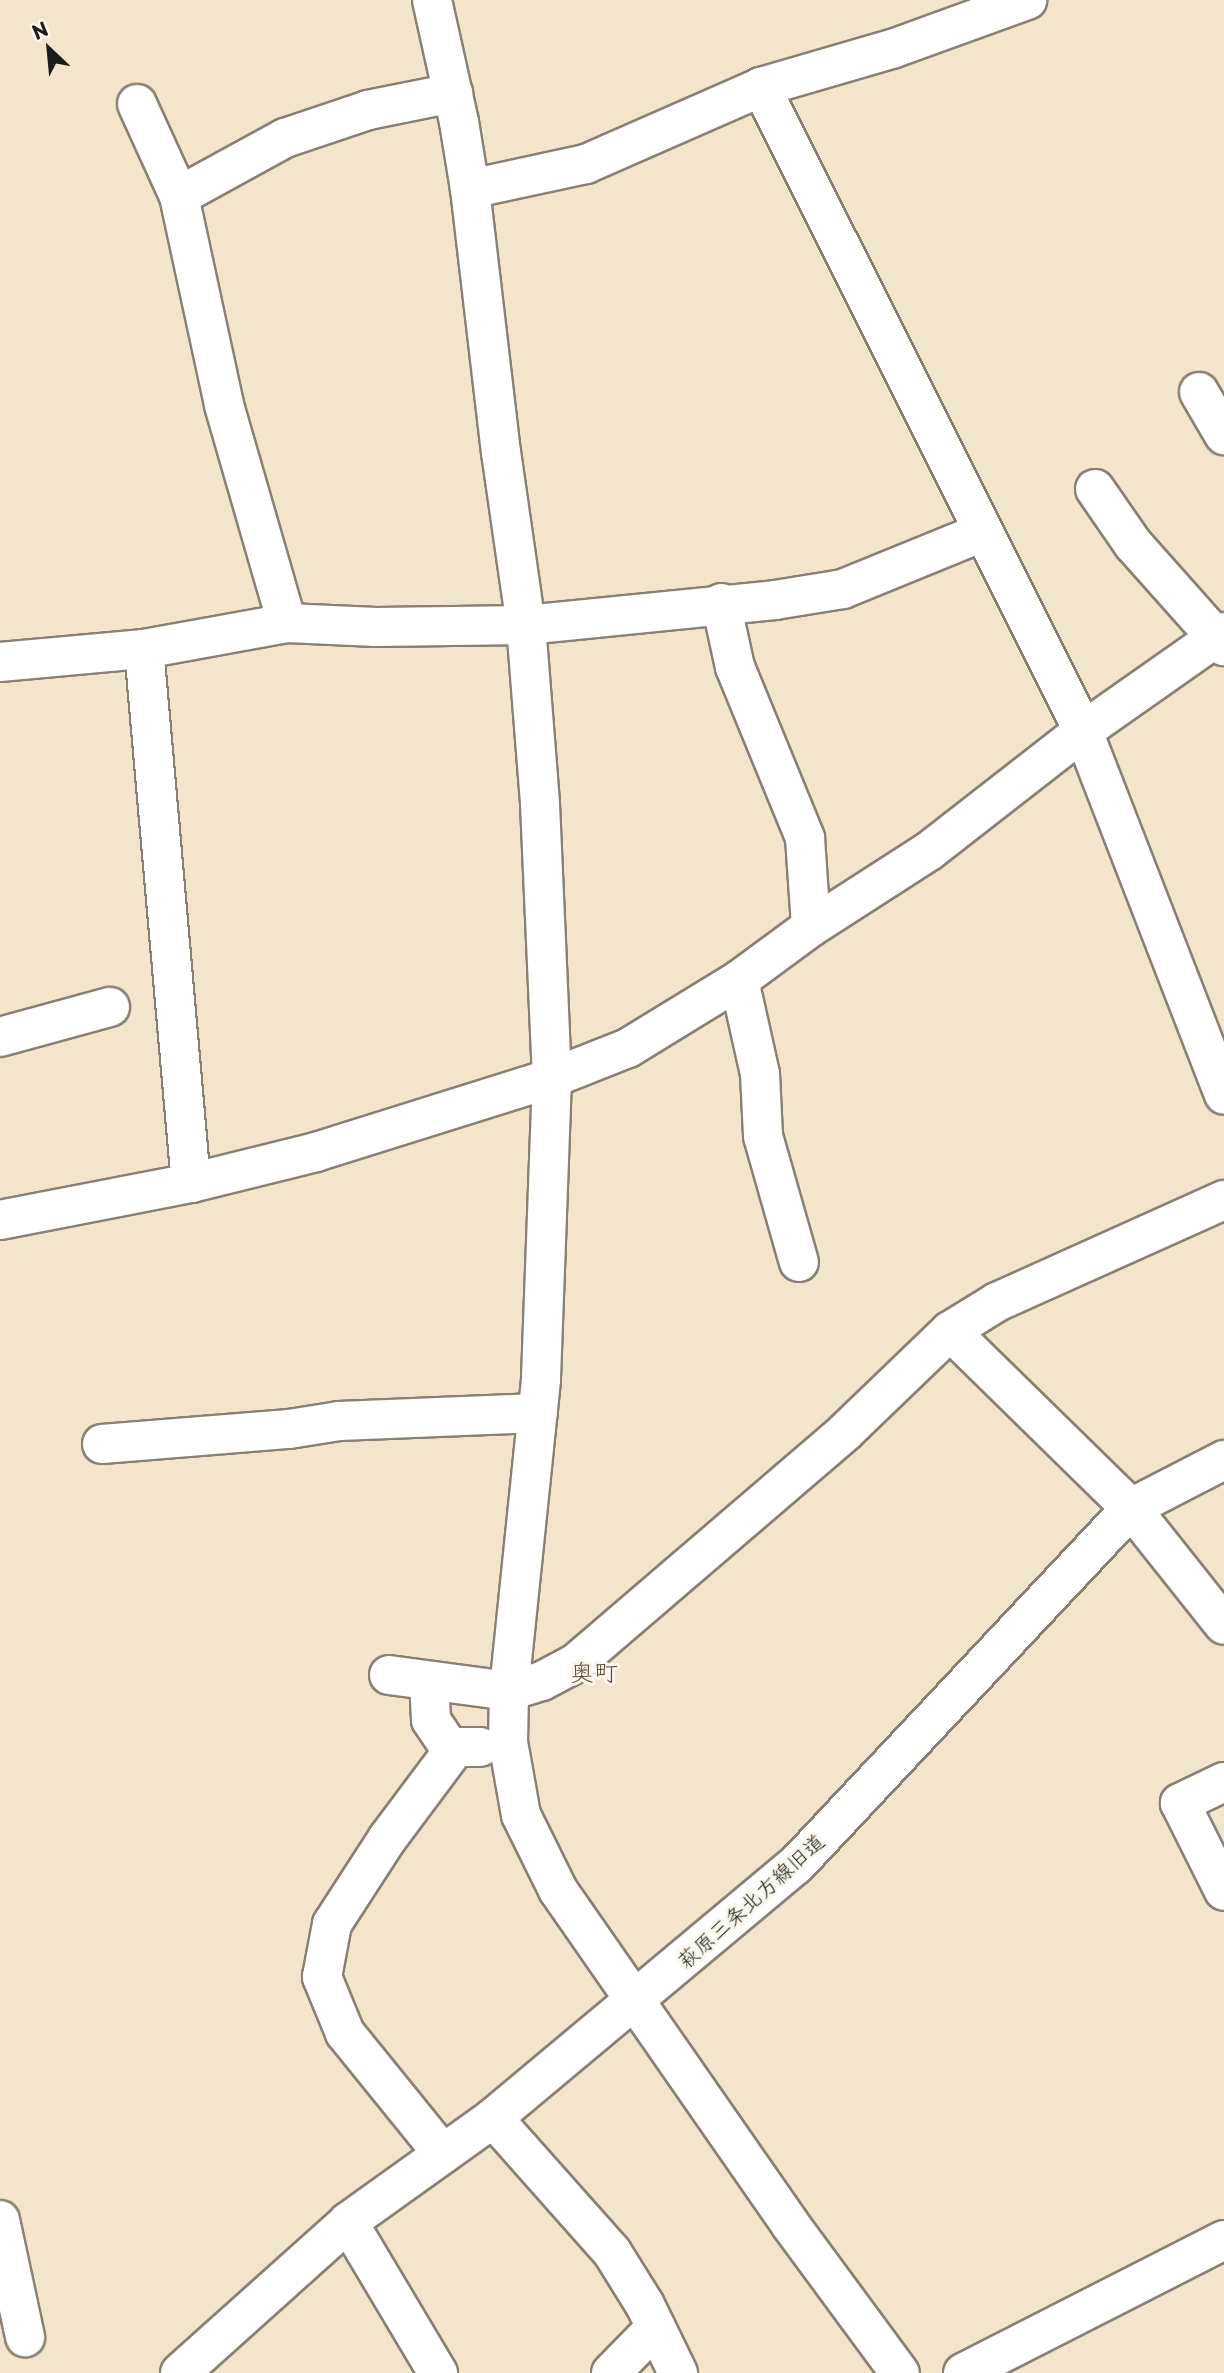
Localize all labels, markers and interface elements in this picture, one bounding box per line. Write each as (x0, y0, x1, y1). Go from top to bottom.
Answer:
north arrow (14, 14, 84, 84)
text: N (27, 14, 53, 46)
district label: 奥町 (570, 1658, 618, 1686)
street label: 萩原三条北方線旧道 (671, 1827, 829, 1973)

